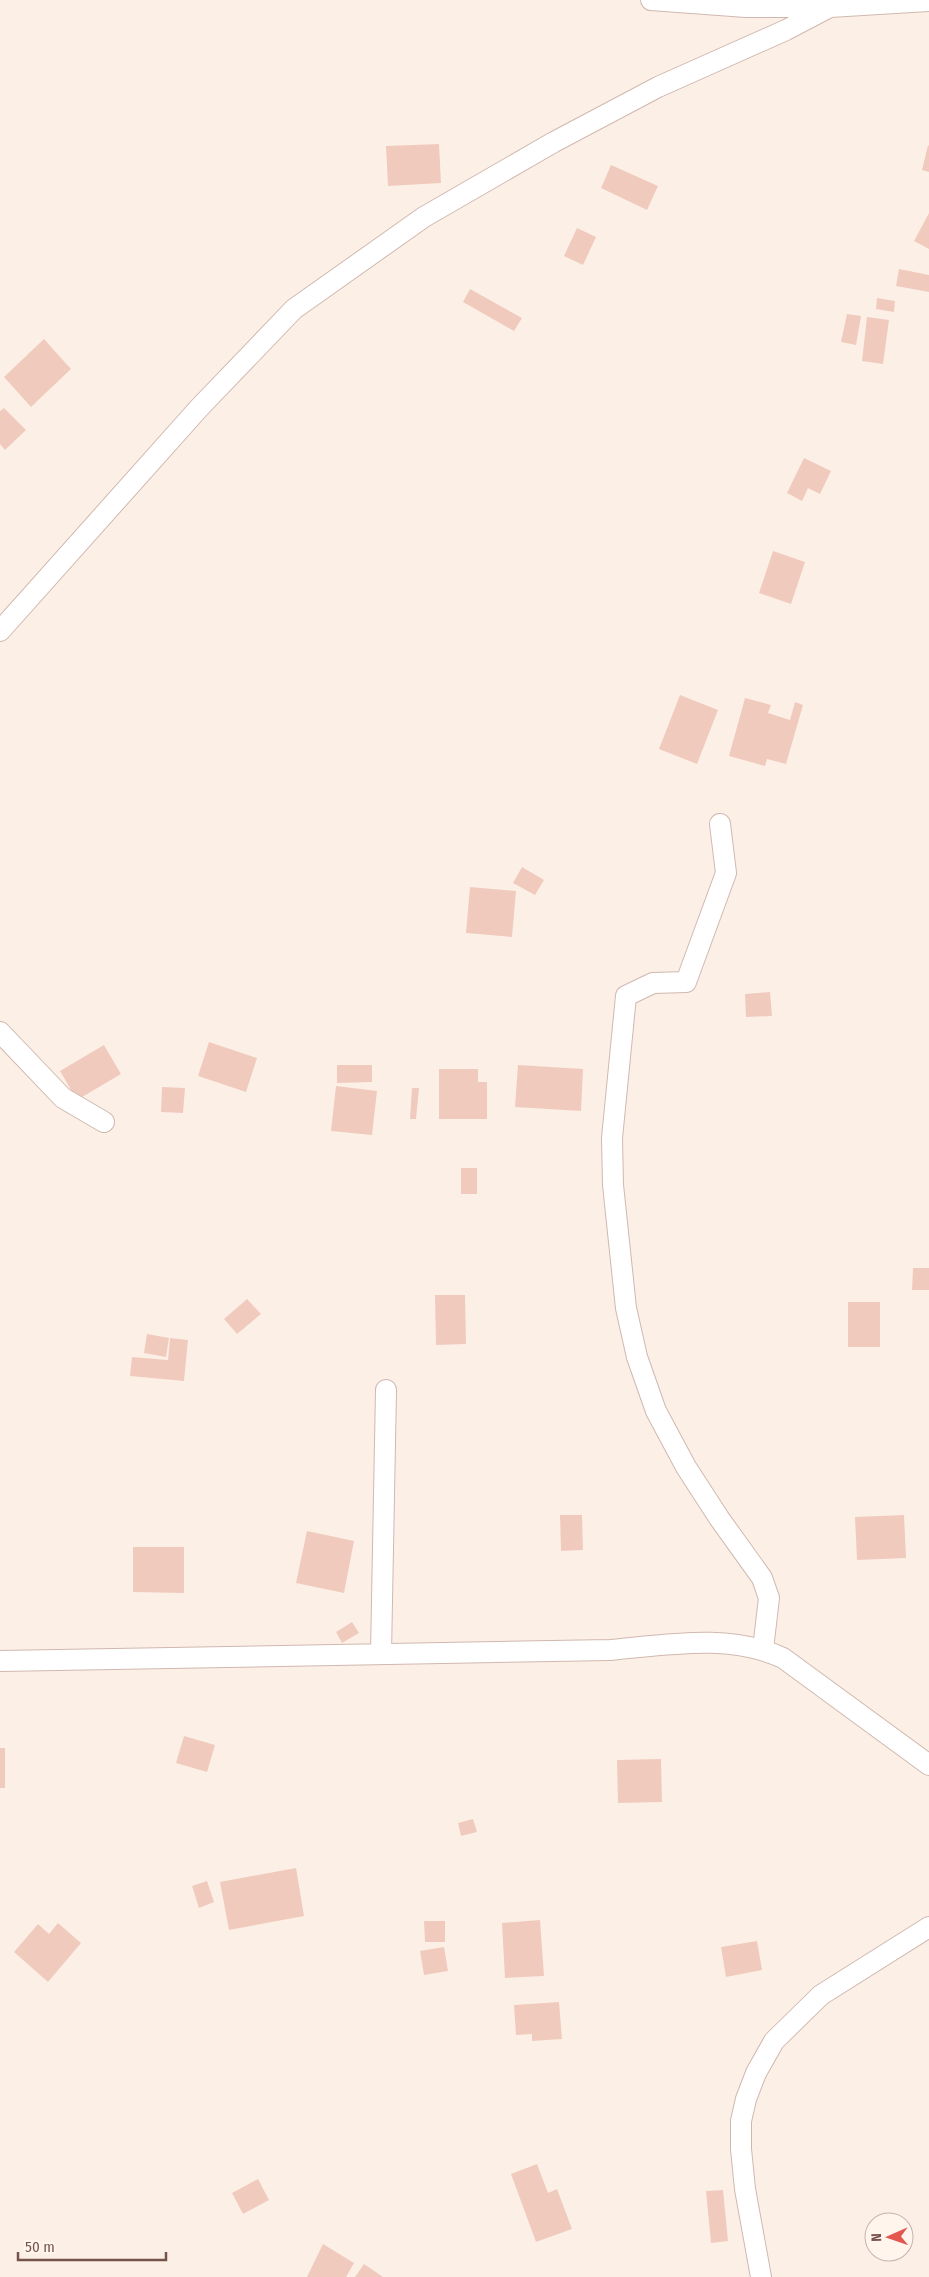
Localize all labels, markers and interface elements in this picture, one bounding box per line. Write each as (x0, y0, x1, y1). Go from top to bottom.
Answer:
north arrow (864, 2212, 914, 2262)
scale bar (18, 2230, 165, 2262)
text: N (868, 2233, 885, 2242)
text: 50 m (25, 2238, 55, 2256)

